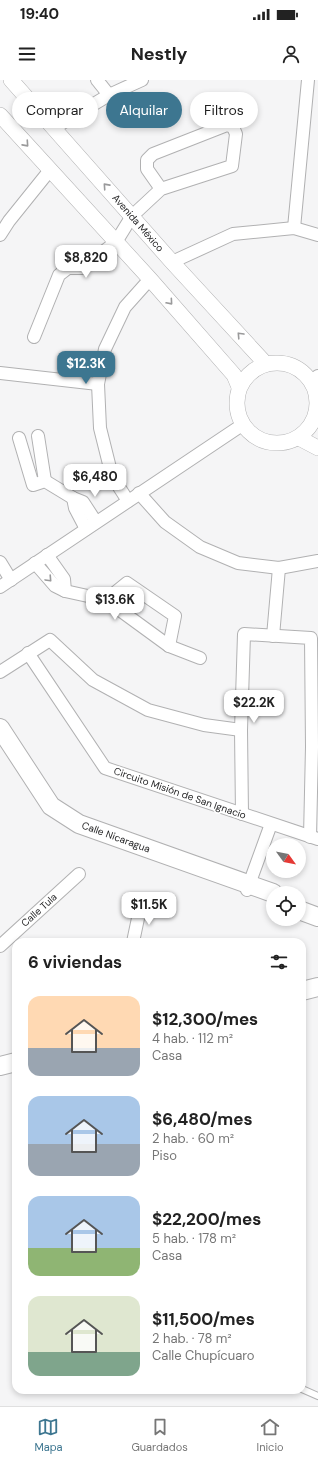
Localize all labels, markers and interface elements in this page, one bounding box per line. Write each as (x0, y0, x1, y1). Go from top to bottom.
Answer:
text: 19:40 (20, 4, 59, 24)
text: Nestly (131, 42, 187, 66)
icon: menu (16, 43, 38, 65)
icon: person (280, 43, 302, 65)
chip: Comprar (12, 92, 98, 128)
chip: Alquilar (106, 92, 182, 128)
chip: Filtros (190, 92, 258, 128)
one-way arrow (22, 139, 29, 147)
one-way arrow (103, 184, 110, 191)
street label: Avenida México (109, 191, 167, 255)
pin: $8,820 (53, 245, 119, 279)
text: $8,820 (64, 249, 108, 266)
one-way arrow (165, 298, 172, 305)
one-way arrow (237, 332, 244, 340)
pin: $12.3K (53, 351, 119, 385)
text: $12.3K (66, 355, 106, 372)
pin: $6,480 (62, 464, 128, 498)
text: $6,480 (72, 468, 118, 485)
one-way arrow (44, 574, 51, 581)
pin: $13.6K (82, 587, 148, 621)
text: $13.6K (95, 591, 135, 608)
pin: $22.2K (221, 690, 287, 724)
text: $22.2K (233, 694, 275, 711)
street label: Circuito Misión de San Ignacio (112, 764, 248, 822)
street label: Calle Nicaragua (80, 819, 152, 855)
north arrow (266, 838, 306, 878)
map controls (266, 838, 306, 926)
button: locate (266, 886, 306, 926)
street label: Calle Tula (18, 890, 60, 930)
pin: $11.5K (116, 892, 182, 926)
text: $11.5K (130, 896, 168, 913)
text: 6 viviendas (28, 951, 122, 973)
icon: filters (268, 951, 290, 973)
text: $12,300/mes (152, 1008, 258, 1030)
icon: home (60, 1012, 108, 1060)
text: 4 hab. · 112 m² (152, 1030, 233, 1047)
text: Casa (152, 1047, 182, 1064)
text: $6,480/mes (152, 1108, 253, 1130)
icon: home (60, 1112, 108, 1160)
text: 2 hab. · 60 m² (152, 1130, 234, 1147)
text: Piso (152, 1147, 177, 1164)
text: $22,200/mes (152, 1208, 261, 1230)
icon: home (60, 1212, 108, 1260)
text: 5 hab. · 178 m² (152, 1230, 236, 1247)
text: Casa (152, 1247, 182, 1264)
text: $11,500/mes (152, 1308, 255, 1330)
icon: home (60, 1312, 108, 1360)
text: 2 hab. · 78 m² (152, 1330, 232, 1347)
text: Calle Chupícuaro (152, 1347, 255, 1364)
tab: Mapa (34, 1416, 63, 1454)
tab: Guardados (131, 1416, 188, 1454)
tab: Inicio (257, 1416, 284, 1454)

